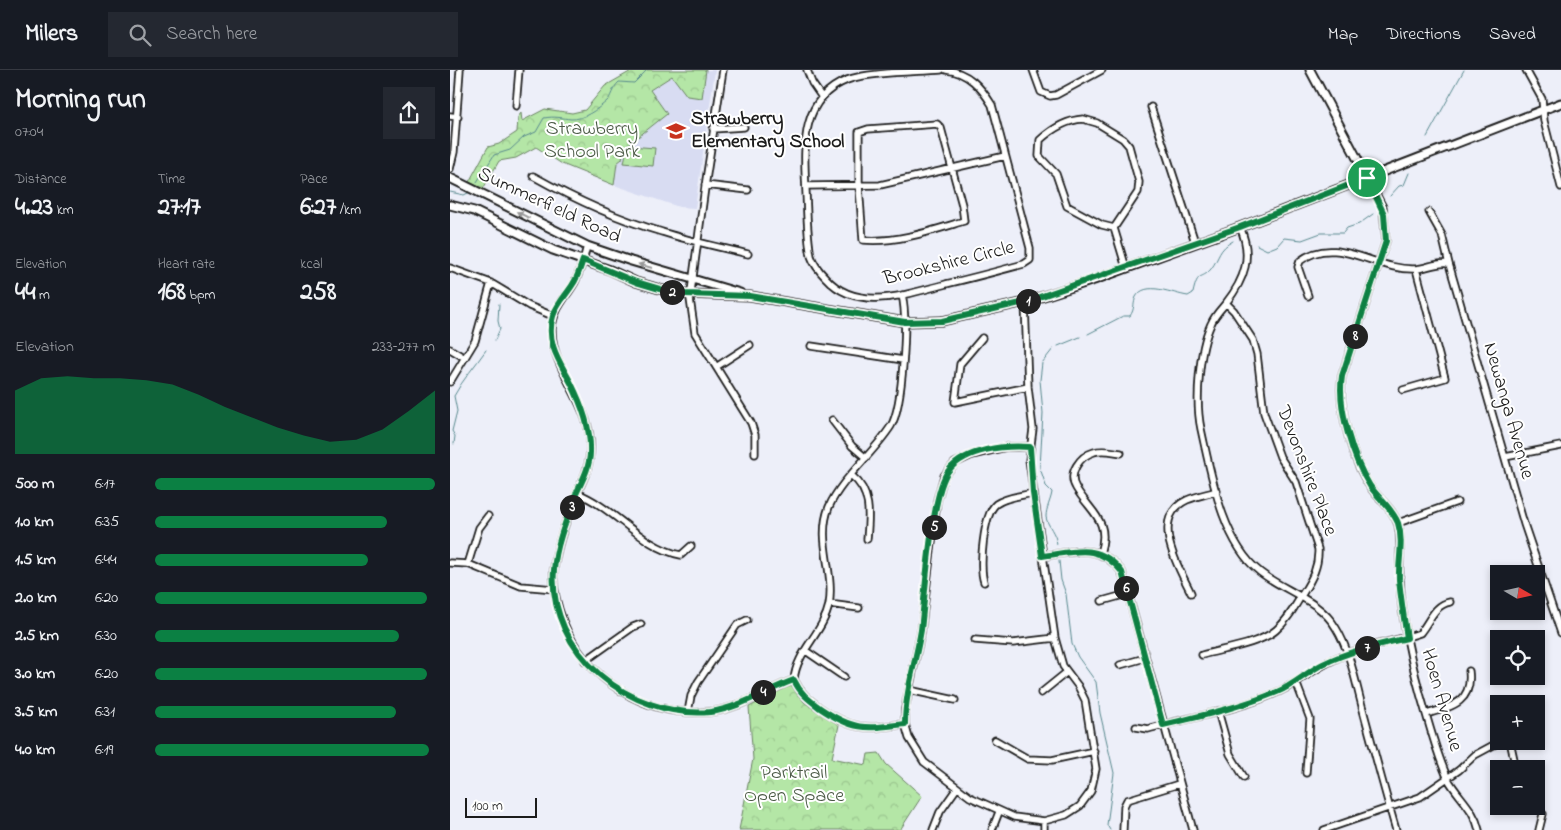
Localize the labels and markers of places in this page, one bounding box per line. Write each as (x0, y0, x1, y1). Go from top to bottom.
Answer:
place label: Strawberry Elementary School (691, 105, 844, 158)
school or university icon: Strawberry Elementary School (665, 120, 687, 142)
pin (1346, 157, 1388, 199)
pin: 2 (660, 280, 684, 304)
pin: 1 (1016, 288, 1040, 314)
pin: 8 (1342, 324, 1368, 348)
pin: 3 (560, 494, 584, 520)
pin: 5 (922, 514, 946, 540)
pin: 6 (1114, 576, 1138, 600)
pin: 7 (1354, 636, 1380, 660)
pin: 4 (750, 680, 776, 704)

